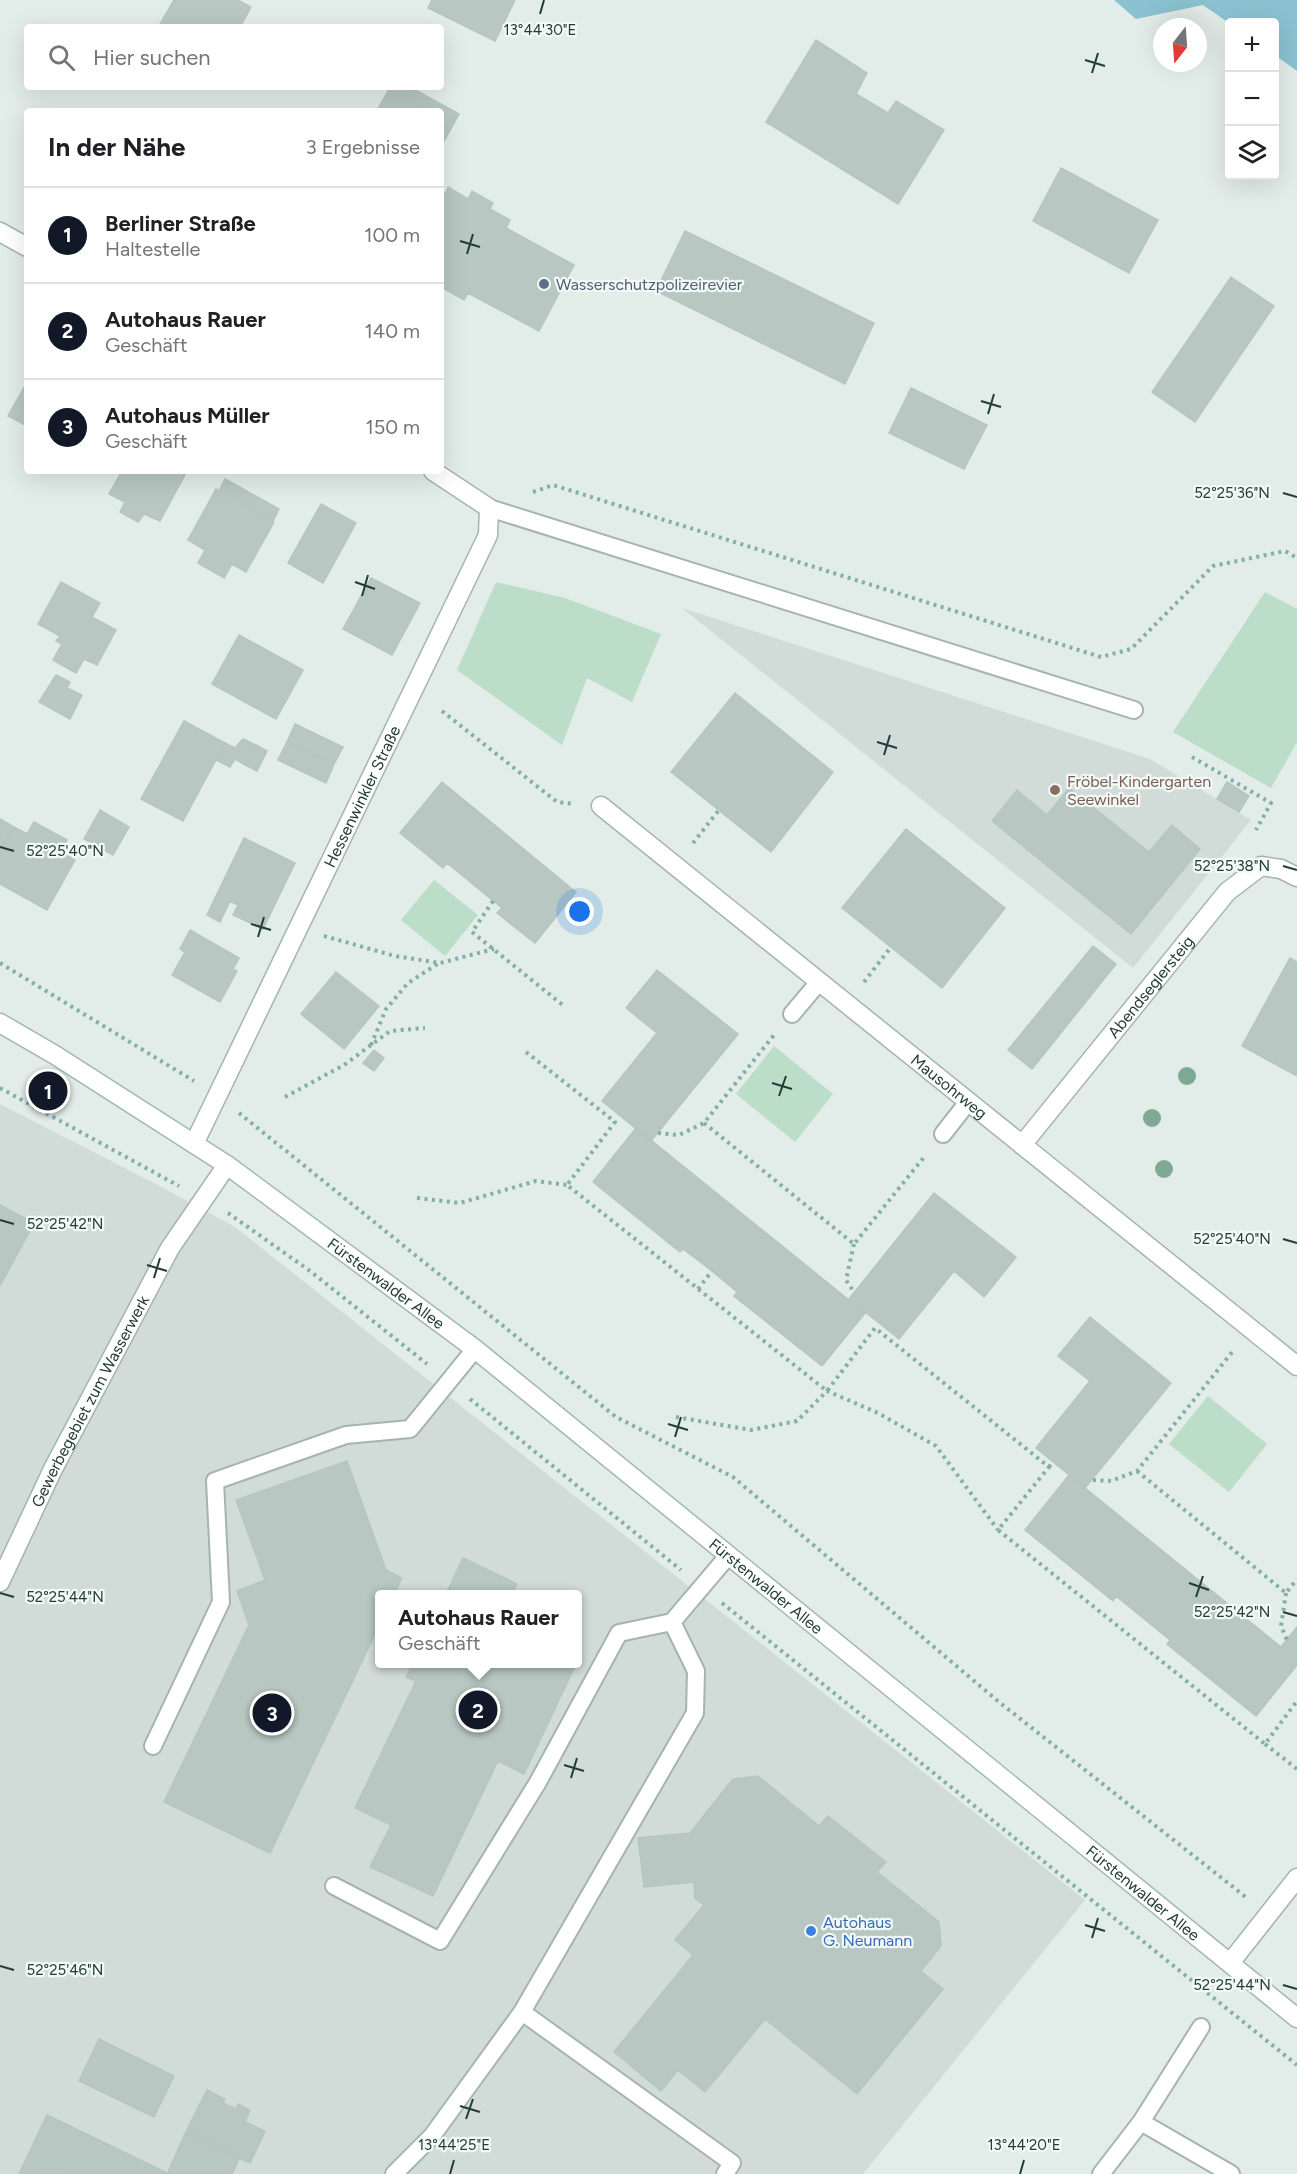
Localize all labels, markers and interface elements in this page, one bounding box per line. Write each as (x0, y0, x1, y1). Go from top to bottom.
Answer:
north arrow (1153, 18, 1207, 72)
map controls (1225, 18, 1279, 180)
button: + (1225, 18, 1279, 72)
text: 13°44'30"E (504, 21, 576, 39)
search box (24, 24, 444, 90)
icon: search (45, 41, 78, 74)
text: Hier suchen (93, 44, 211, 71)
button: − (1225, 72, 1279, 126)
button: layers (1225, 126, 1279, 180)
text: In der Nähe (48, 131, 185, 163)
text: 3 Ergebnisse (306, 135, 420, 159)
text: Berliner Straße (105, 210, 256, 237)
text: 1 (63, 223, 72, 247)
text: 100 m (364, 223, 420, 247)
text: Haltestelle (105, 237, 201, 261)
place label: Wasserschutzpolizeirevier (556, 275, 743, 294)
marker: Wasserschutzpolizeirevier (537, 277, 551, 291)
text: Autohaus Rauer (105, 306, 266, 333)
text: 2 (62, 319, 73, 343)
text: 140 m (365, 319, 420, 343)
text: Geschäft (105, 333, 188, 357)
text: Autohaus Müller (105, 402, 270, 429)
text: 3 (62, 415, 73, 439)
text: 150 m (365, 415, 420, 439)
text: Geschäft (105, 429, 188, 453)
text: 52°25'36"N (1194, 484, 1270, 502)
street label: Hessenwinkler Straße (320, 722, 405, 871)
place label: Fröbel-Kindergarten Seewinkel (1067, 772, 1211, 809)
marker: Fröbel-Kindergarten Seewinkel (1048, 783, 1062, 797)
text: 52°25'40"N (26, 842, 104, 860)
text: 52°25'38"N (1194, 857, 1270, 875)
your location (565, 897, 594, 926)
street label: Abendseglersteig (1104, 932, 1198, 1042)
street label: Mausohrweg (907, 1050, 991, 1123)
pin: 1 (28, 1068, 68, 1114)
text: 52°25'42"N (27, 1215, 103, 1233)
text: 52°25'40"N (1193, 1230, 1271, 1248)
street label: Fürstenwalder Allee (324, 1234, 448, 1333)
street label: Gewerbegebiet zum Wasserwerk (28, 1292, 153, 1510)
street label: Fürstenwalder Allee (705, 1535, 827, 1638)
text: 52°25'44"N (26, 1588, 104, 1606)
popup (375, 1590, 582, 1668)
text: 52°25'42"N (1194, 1603, 1270, 1621)
text: Autohaus Rauer (398, 1604, 559, 1631)
text: Geschäft (398, 1631, 481, 1655)
pin: 2 (458, 1688, 498, 1732)
pin: 3 (252, 1690, 292, 1736)
street label: Fürstenwalder Allee (1082, 1841, 1204, 1945)
place label: Autohaus G. Neumann (823, 1913, 912, 1950)
marker: Autohaus G. Neumann (804, 1924, 818, 1938)
text: 52°25'46"N (27, 1961, 103, 1979)
text: 52°25'44"N (1193, 1976, 1271, 1994)
text: 13°44'25"E (418, 2136, 490, 2154)
text: 13°44'20"E (987, 2136, 1061, 2154)

